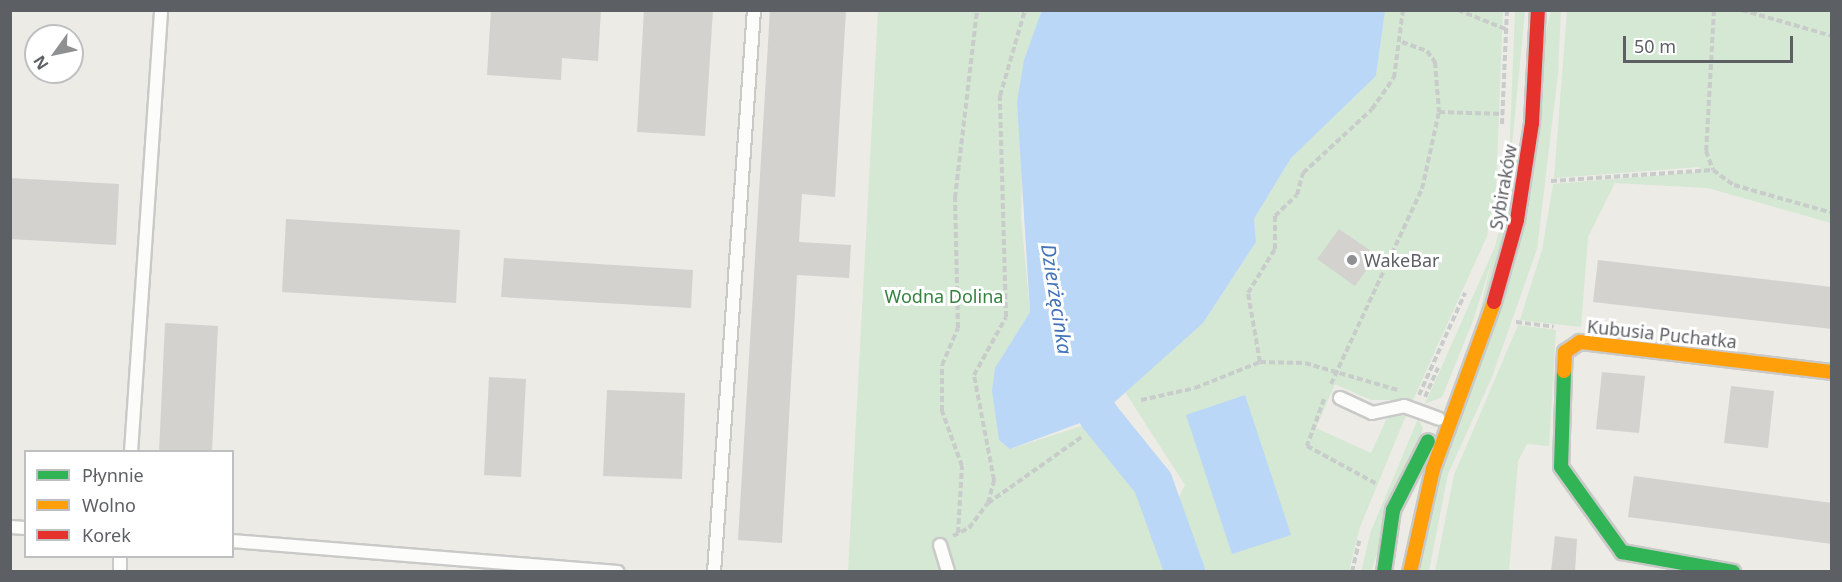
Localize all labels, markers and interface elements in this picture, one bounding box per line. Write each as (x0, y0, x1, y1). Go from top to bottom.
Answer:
north arrow (24, 24, 84, 84)
scale bar (1626, 24, 1796, 62)
text: 50 m (1634, 34, 1676, 58)
text: N (28, 51, 53, 74)
street label: Sybiraków (1485, 143, 1521, 231)
water label: Dzierżęcinka (1036, 242, 1078, 356)
place label: WakeBar (1364, 249, 1439, 271)
marker: WakeBar (1345, 253, 1359, 267)
park label: Wodna Dolina (885, 285, 1003, 307)
street label: Kubusia Puchatka (1586, 315, 1738, 353)
legend (24, 450, 234, 558)
text: Płynnie (82, 463, 144, 487)
text: Wolno (82, 493, 136, 517)
text: Korek (82, 523, 131, 547)

